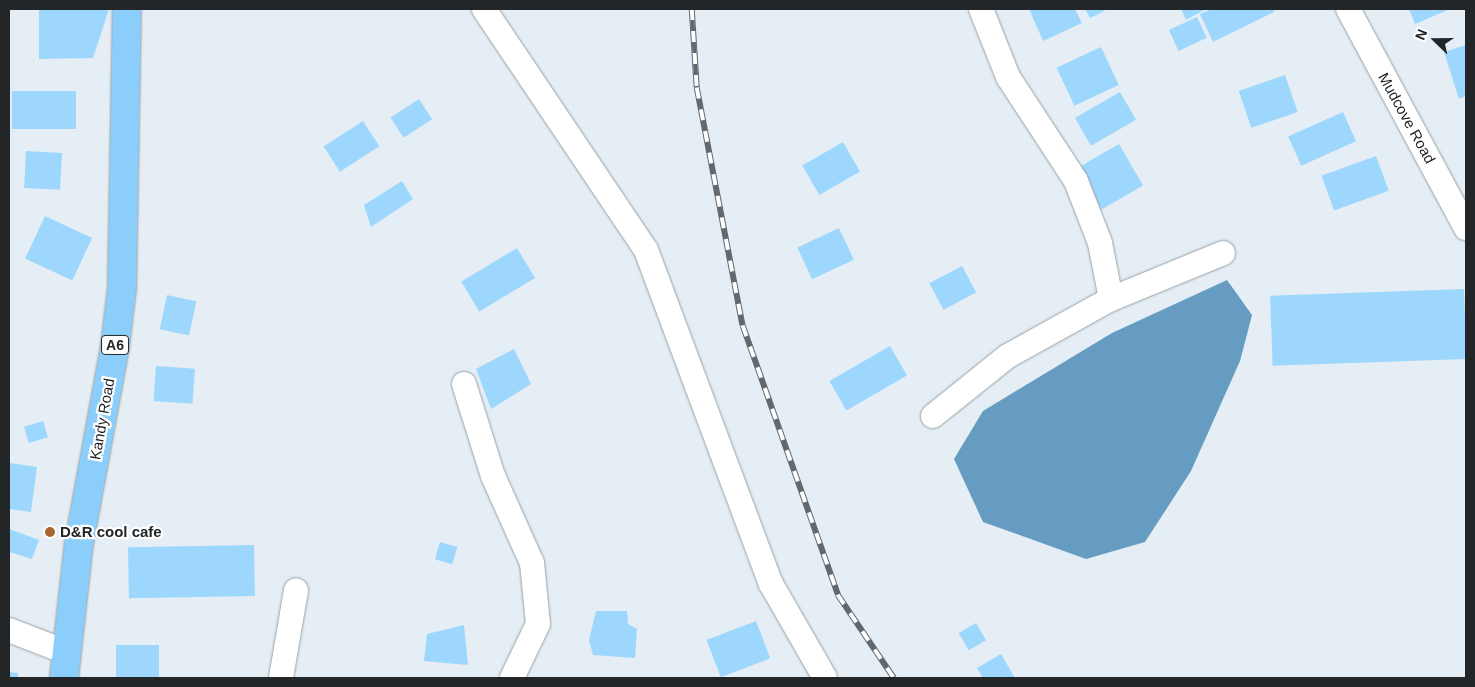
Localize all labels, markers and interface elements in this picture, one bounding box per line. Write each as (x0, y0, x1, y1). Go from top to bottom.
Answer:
north arrow (1410, 15, 1460, 65)
text: N (1412, 27, 1430, 42)
street label: Mudcove Road (1375, 70, 1439, 166)
road number: A6 (100, 334, 130, 356)
street label: Kandy Road (86, 377, 118, 461)
place label: D&R cool cafe (60, 523, 162, 541)
marker: D&R cool cafe (44, 526, 56, 538)

